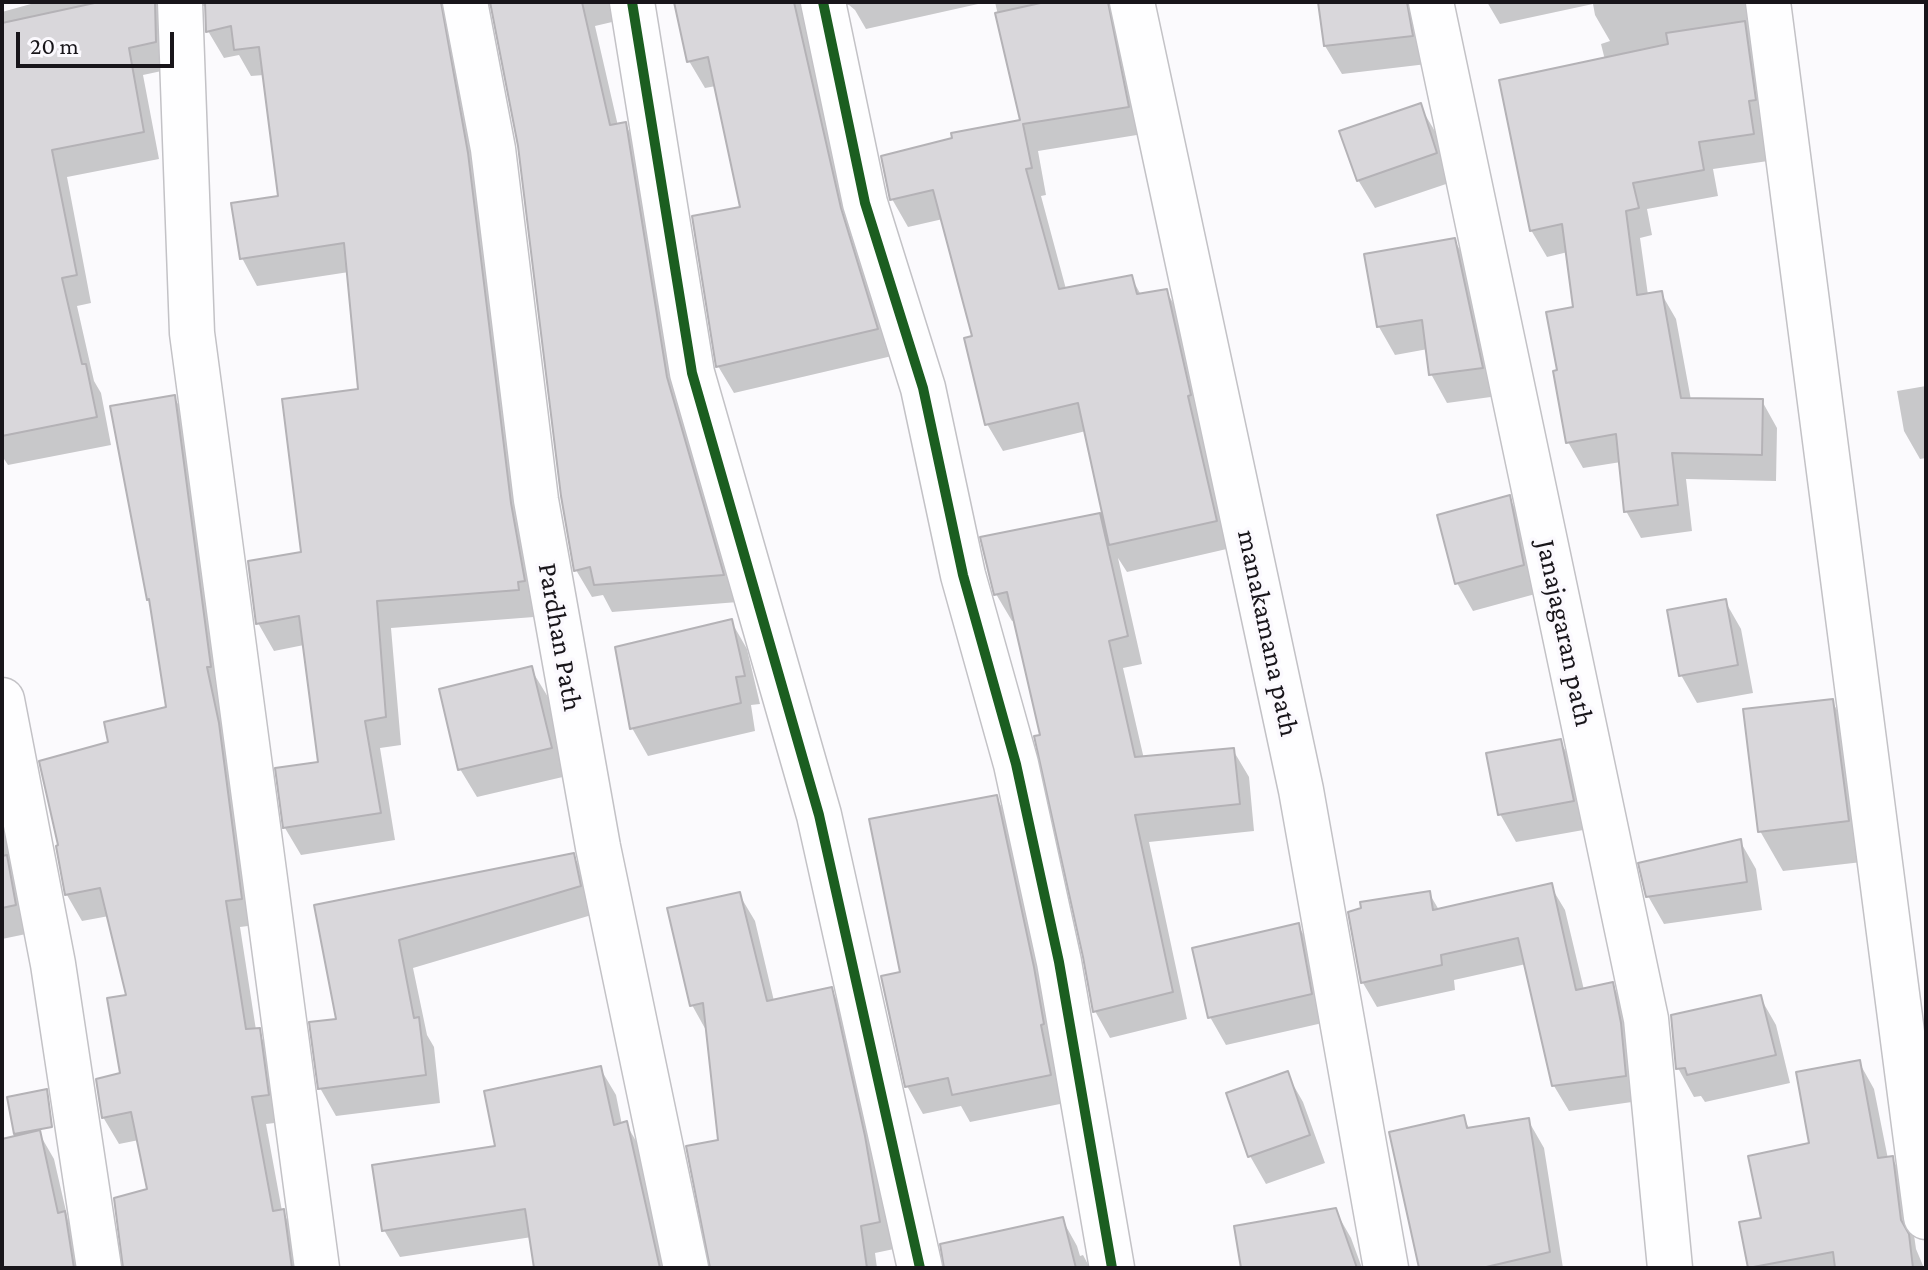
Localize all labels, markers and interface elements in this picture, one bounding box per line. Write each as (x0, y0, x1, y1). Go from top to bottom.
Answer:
scale bar (20, 16, 178, 66)
text: 20 m (30, 32, 79, 59)
street label: manakamana path (1230, 527, 1306, 739)
street label: Janajagaran path (1529, 537, 1601, 729)
street label: Pardhan Path (530, 560, 590, 714)

